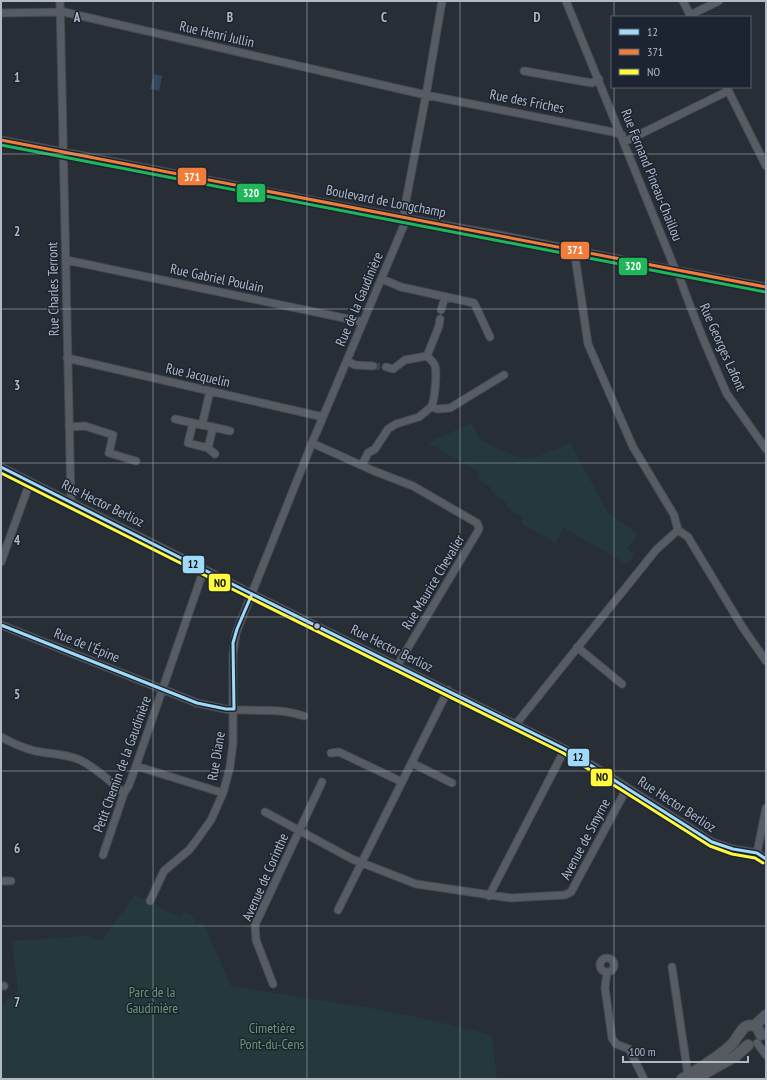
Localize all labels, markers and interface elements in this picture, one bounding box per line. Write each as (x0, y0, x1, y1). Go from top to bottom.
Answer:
text: A (73, 9, 81, 26)
text: B (227, 9, 233, 26)
text: C (381, 9, 387, 26)
text: D (534, 9, 541, 26)
legend (611, 16, 751, 88)
street label: Rue Henri Jullin (178, 17, 256, 51)
text: 12 (647, 24, 658, 39)
text: 371 (647, 44, 663, 59)
text: NO (647, 64, 660, 79)
text: 1 (14, 69, 20, 86)
street label: Rue des Friches (488, 85, 566, 117)
street label: Rue Fernand Pineau-Chaillou (617, 106, 687, 244)
line badge: 371 (177, 167, 207, 186)
text: 371 (184, 170, 200, 184)
street label: Boulevard de Longchamp (325, 181, 447, 221)
line badge: 320 (236, 183, 266, 203)
text: 320 (243, 186, 259, 200)
text: 2 (14, 223, 20, 240)
line badge: 371 (560, 241, 590, 260)
street label: Rue Charles Terront (43, 242, 63, 336)
text: 371 (567, 243, 583, 257)
street label: Rue de la Gaudinière (331, 249, 387, 349)
line badge: 320 (618, 257, 648, 276)
street label: Rue Gabriel Poulain (169, 259, 265, 297)
text: 320 (625, 259, 641, 273)
street label: Rue Georges Lafont (696, 300, 750, 394)
street label: Rue Jacquelin (164, 359, 232, 391)
text: 3 (14, 377, 20, 394)
street label: Rue Hector Berlioz (59, 475, 147, 531)
street label: Rue Maurice Chevalier (398, 531, 469, 633)
text: 4 (14, 532, 21, 549)
line badge: 12 (182, 555, 205, 574)
text: 12 (188, 557, 198, 571)
line badge: NO (208, 573, 231, 592)
text: NO (214, 576, 226, 590)
street label: Rue Hector Berlioz (348, 620, 436, 676)
unlabelled marker (312, 621, 322, 631)
street label: Rue de l'Épine (52, 624, 123, 666)
text: 5 (14, 686, 20, 703)
street label: Petit Chemin de la Gaudinière (89, 693, 155, 835)
street label: Rue Diane (203, 730, 229, 782)
line badge: 12 (567, 748, 590, 767)
text: 12 (573, 750, 583, 764)
line badge: NO (590, 768, 613, 787)
text: NO (596, 770, 608, 784)
street label: Rue Hector Berlioz (634, 772, 720, 836)
street label: Avenue de Smyrne (556, 795, 614, 883)
street label: Avenue de Corinthe (238, 830, 292, 924)
text: 6 (14, 840, 20, 857)
park label: Parc de la Gaudinière (126, 983, 178, 1017)
text: 7 (14, 994, 20, 1011)
park label: Cimetière Pont-du-Cens (240, 1019, 305, 1053)
scale bar (623, 1038, 748, 1064)
text: 100 m (629, 1044, 656, 1059)

